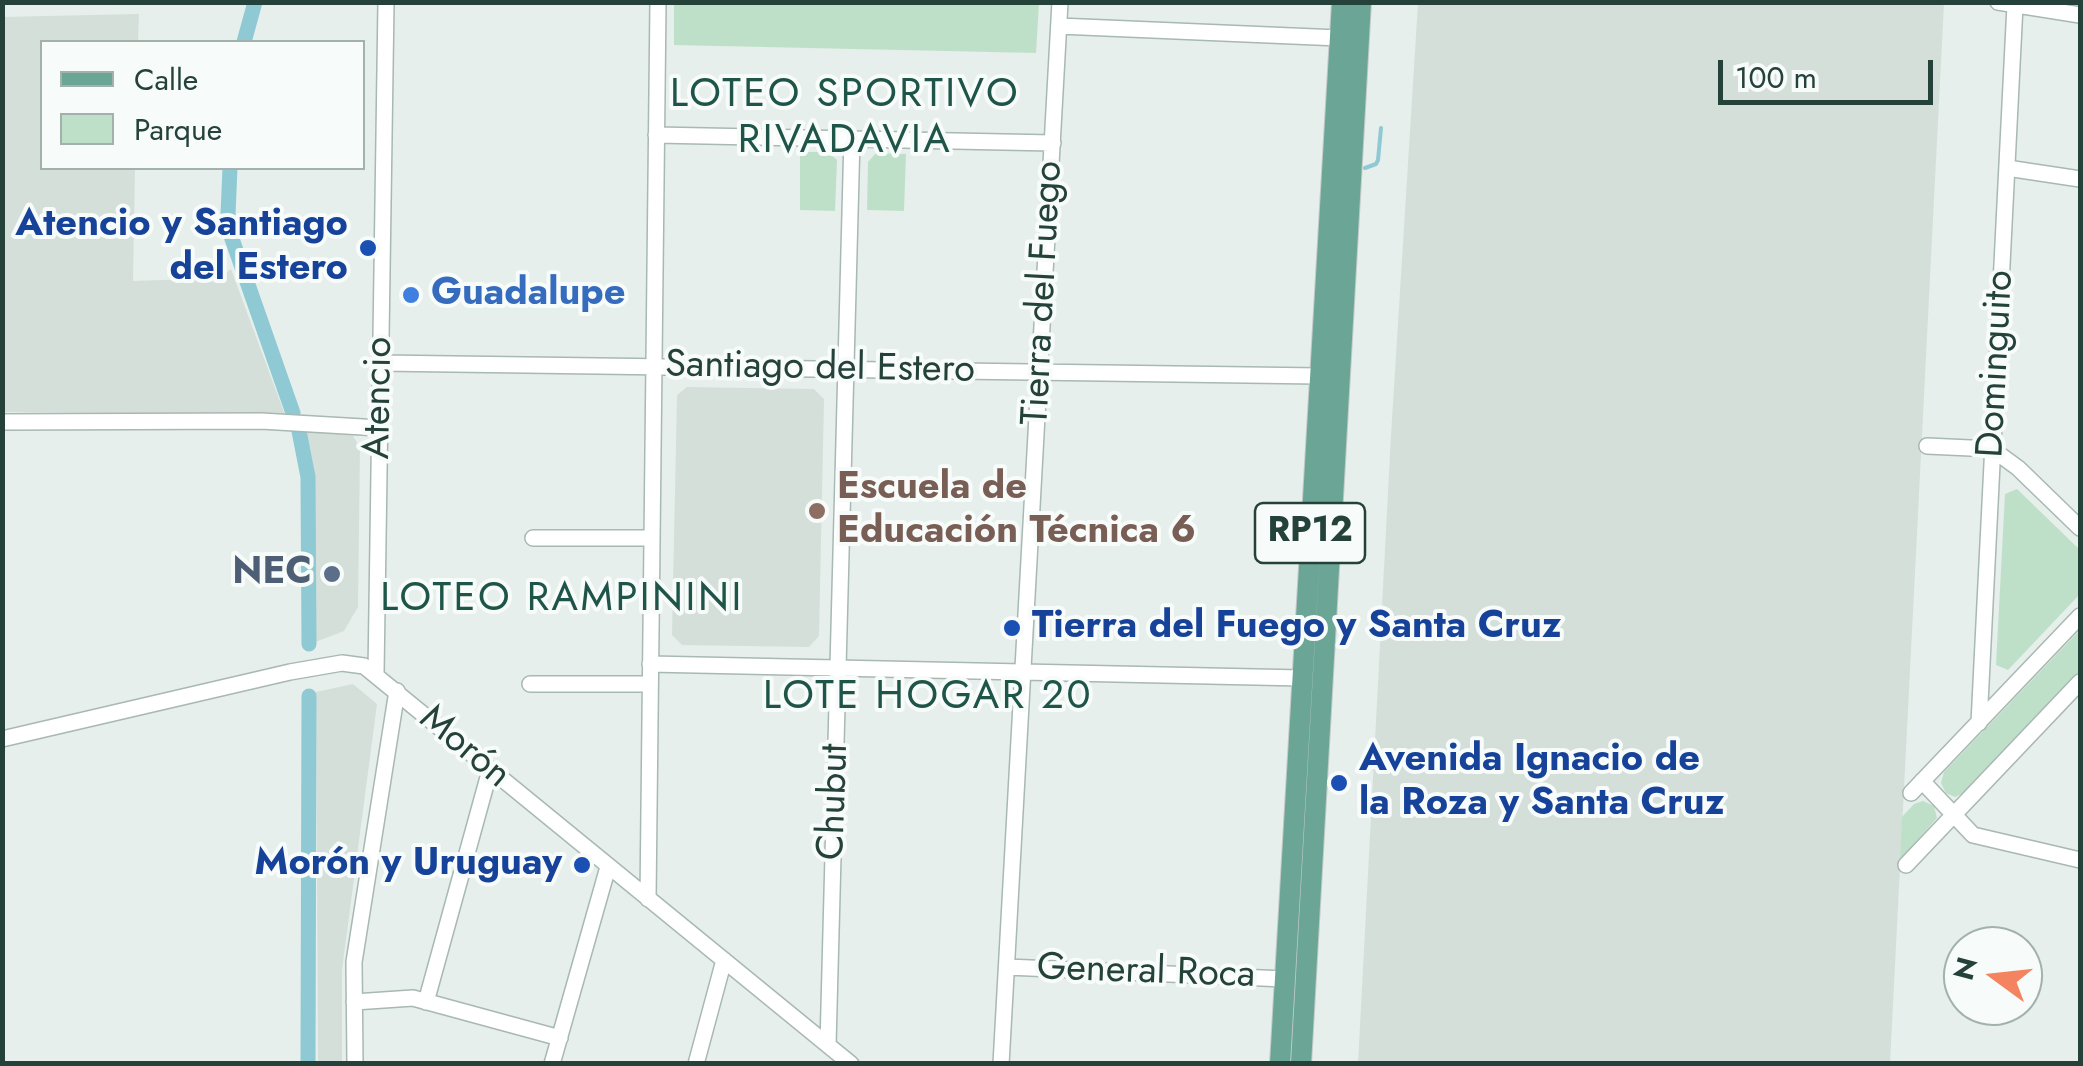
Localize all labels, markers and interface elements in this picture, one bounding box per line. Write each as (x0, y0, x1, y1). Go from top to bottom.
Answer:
legend (40, 40, 365, 170)
scale bar (1723, 40, 1938, 102)
text: 100 m (1735, 56, 1817, 99)
text: Calle (134, 58, 198, 101)
district label: LOTEO SPORTIVO RIVADAVIA (670, 72, 1020, 166)
text: Parque (134, 108, 222, 151)
street label: Tierra del Fuego (1014, 160, 1074, 426)
place label: Atencio y Santiago del Estero (15, 203, 348, 292)
marker: Atencio y Santiago del Estero (357, 237, 379, 259)
street label: Dominguito (1969, 269, 2025, 459)
place label: Guadalupe (431, 272, 626, 318)
marker: Guadalupe (400, 284, 422, 306)
street label: Atencio (356, 336, 404, 460)
street label: Santiago del Estero (665, 344, 975, 394)
place label: Escuela de Educación Técnica 6 (837, 466, 1196, 556)
marker: Escuela de Educación Técnica 6 (806, 500, 828, 522)
road number: RP12 (1255, 503, 1365, 563)
place label: NEC (232, 551, 312, 597)
marker: NEC (321, 563, 343, 585)
district label: LOTEO RAMPININI (380, 576, 744, 624)
place label: Tierra del Fuego y Santa Cruz (1032, 605, 1562, 651)
marker: Tierra del Fuego y Santa Cruz (1001, 617, 1023, 639)
district label: LOTE HOGAR 20 (763, 674, 1093, 722)
street label: Morón (409, 697, 519, 799)
place label: Avenida Ignacio de la Roza y Santa Cruz (1359, 738, 1724, 828)
street label: Chubut (810, 743, 860, 861)
marker: Avenida Ignacio de la Roza y Santa Cruz (1328, 772, 1350, 794)
place label: Morón y Uruguay (255, 842, 562, 888)
marker: Morón y Uruguay (571, 854, 593, 876)
north arrow (1943, 926, 2043, 1026)
street label: General Roca (1036, 946, 1256, 1000)
text: N (1943, 953, 1988, 985)

